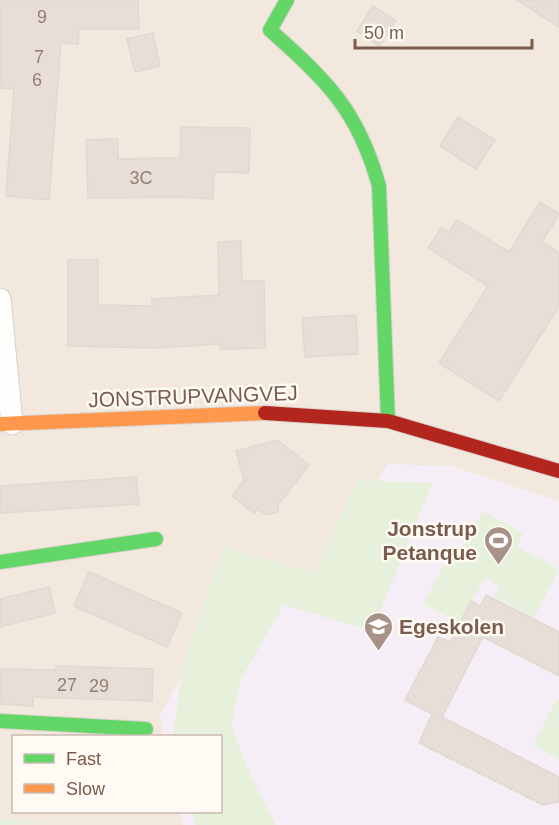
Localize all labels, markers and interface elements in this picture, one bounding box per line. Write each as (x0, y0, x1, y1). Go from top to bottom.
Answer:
house number: 9 (37, 7, 47, 27)
scale bar (355, 12, 532, 50)
text: 50 m (364, 23, 404, 43)
house number: 7 (34, 47, 44, 67)
house number: 6 (32, 70, 42, 90)
house number: 3C (129, 168, 153, 188)
street label: JONSTRUPVANGVEJ (88, 381, 298, 411)
place label: Jonstrup Petanque (382, 517, 477, 564)
sports icon: Jonstrup Petanque (482, 524, 514, 566)
school or university icon: Egeskolen (362, 610, 394, 652)
place label: Egeskolen (399, 615, 504, 638)
house number: 27 (57, 675, 77, 695)
house number: 29 (89, 676, 109, 696)
legend (12, 735, 222, 813)
text: Fast (66, 749, 101, 769)
text: Slow (66, 779, 106, 799)

